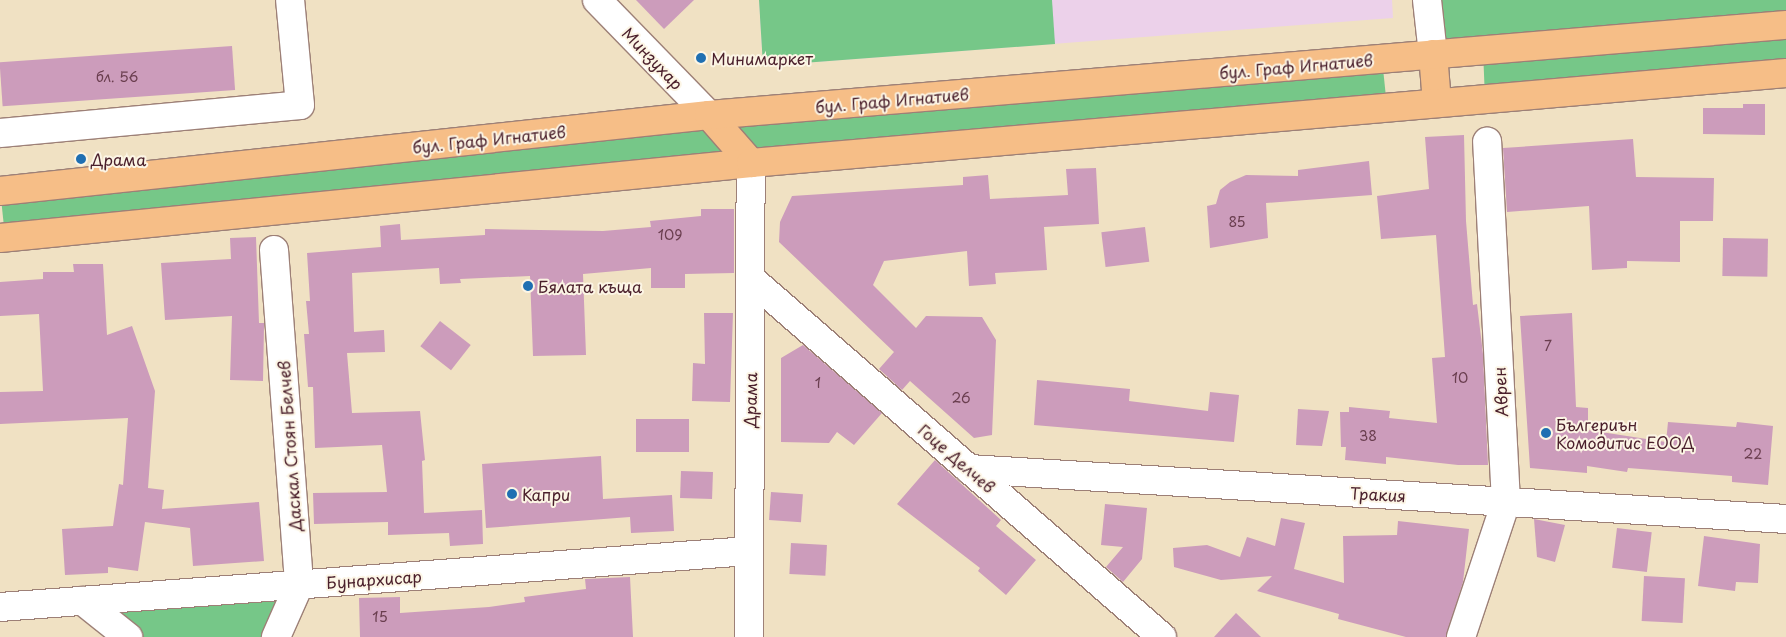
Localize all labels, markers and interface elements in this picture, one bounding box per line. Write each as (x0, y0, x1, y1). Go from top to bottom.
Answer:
street label: Минзухар (619, 23, 687, 93)
place label: Минимаркет (711, 48, 813, 68)
street label: бул. Граф Игнатиев (1218, 50, 1374, 82)
marker: Минимаркет (695, 52, 707, 64)
house number: бл. 56 (96, 69, 138, 85)
street label: бул. Граф Игнатиев (814, 84, 970, 116)
street label: бул. Граф Игнатиев (411, 121, 567, 157)
place label: Драма (91, 149, 146, 169)
marker: Драма (75, 153, 87, 165)
house number: 85 (1228, 214, 1246, 230)
house number: 109 (658, 227, 682, 243)
place label: Бялата къща (538, 276, 642, 296)
marker: Бялата къща (522, 280, 534, 292)
house number: 7 (1544, 338, 1552, 354)
street label: Даскал Стоян Белчев (273, 360, 305, 532)
street label: Аврен (1489, 366, 1511, 418)
house number: 10 (1452, 370, 1468, 386)
street label: Драма (740, 372, 760, 428)
house number: 1 (815, 375, 821, 391)
house number: 26 (951, 390, 971, 406)
place label: Бългериън Комодитис ЕООД (1556, 414, 1694, 452)
street label: Гоце Делчев (914, 419, 1000, 497)
marker: Бългериън Комодитис ЕООД (1540, 427, 1552, 439)
house number: 38 (1359, 428, 1377, 444)
house number: 22 (1744, 446, 1762, 462)
street label: Тракия (1350, 483, 1406, 505)
place label: Капри (522, 484, 571, 504)
marker: Капри (506, 488, 518, 500)
street label: Бунархисар (326, 566, 422, 592)
house number: 15 (372, 609, 388, 625)

